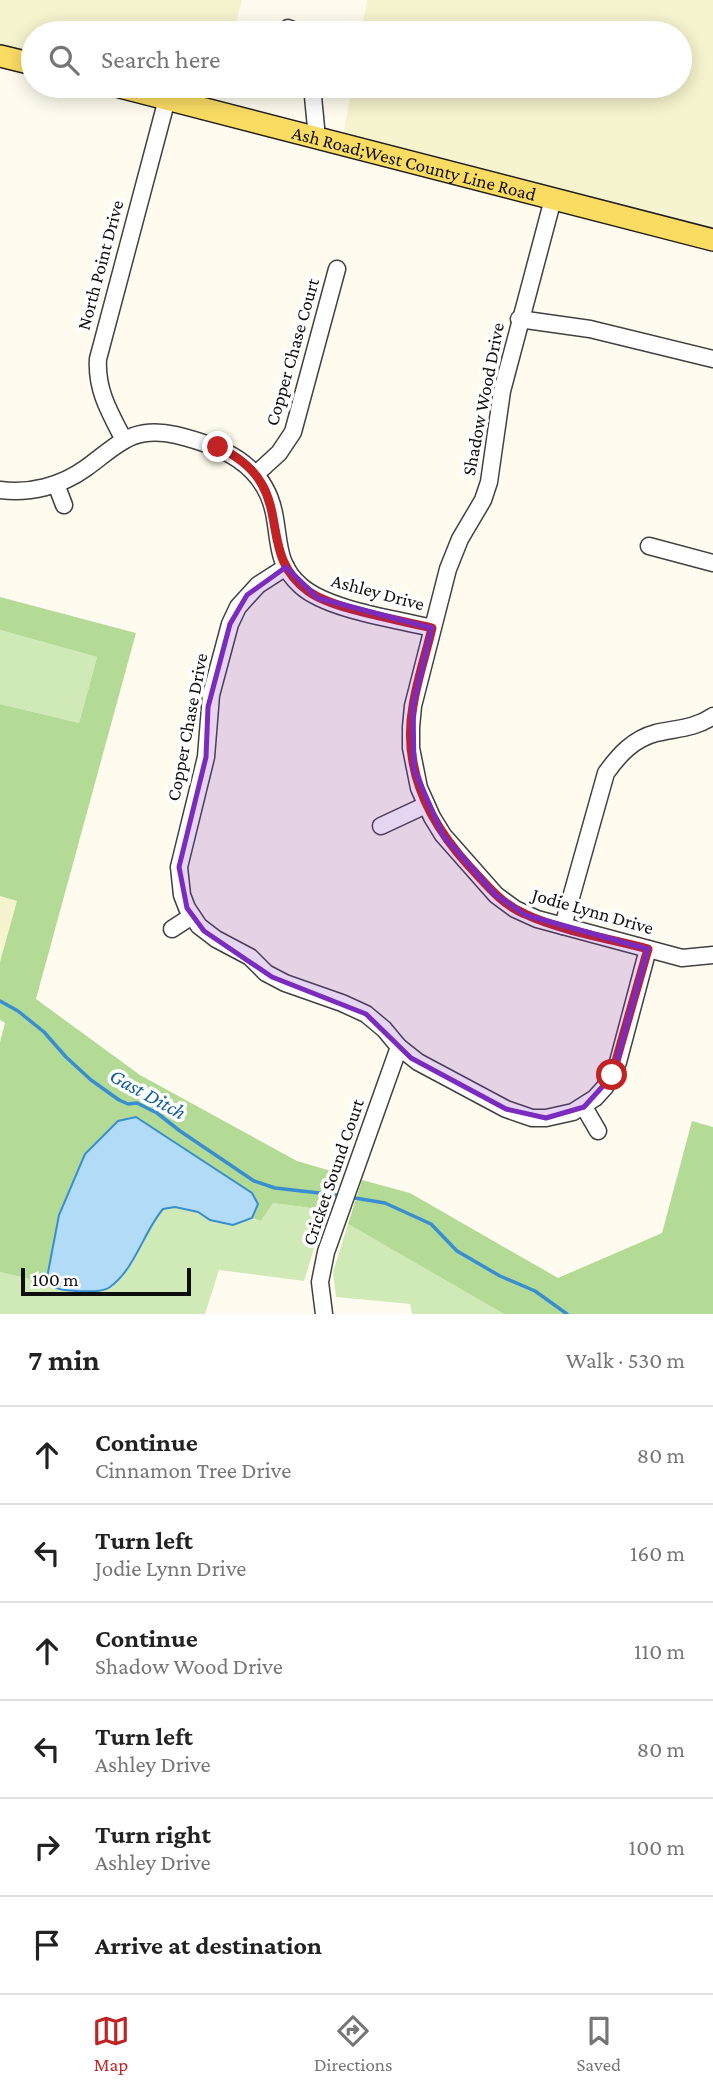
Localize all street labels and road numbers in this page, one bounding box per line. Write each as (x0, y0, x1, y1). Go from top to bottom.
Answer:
street label: Ash Road;West County Line Road (290, 121, 539, 205)
street label: North Point Drive (73, 198, 127, 332)
street label: Copper Chase Court (261, 275, 323, 428)
street label: Shadow Wood Drive (458, 321, 508, 477)
street label: Ashley Drive (329, 570, 427, 614)
street label: Copper Chase Drive (162, 651, 212, 803)
street label: Jodie Lynn Drive (528, 883, 656, 938)
street label: Cricket Sound Court (298, 1095, 368, 1248)

